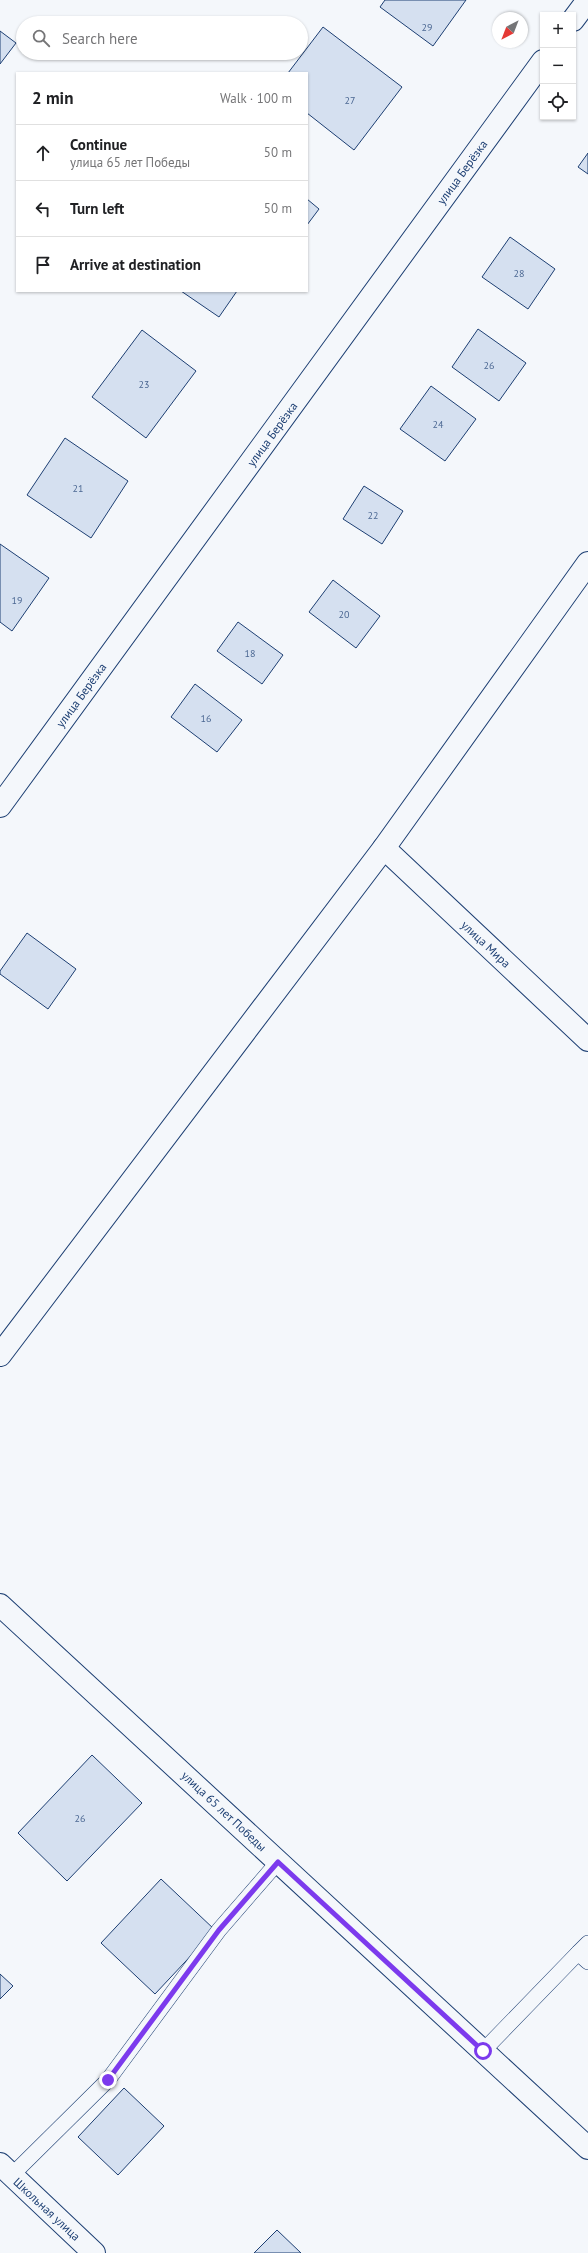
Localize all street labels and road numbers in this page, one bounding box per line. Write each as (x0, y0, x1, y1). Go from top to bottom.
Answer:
street label: улица Берёзка (434, 137, 490, 207)
street label: улица Берёзка (244, 399, 300, 469)
street label: улица Берёзка (53, 660, 109, 730)
street label: улица Мира (458, 917, 514, 971)
street label: улица 65 лет Победы (178, 1768, 270, 1854)
street label: Школьная улица (10, 2174, 84, 2244)

